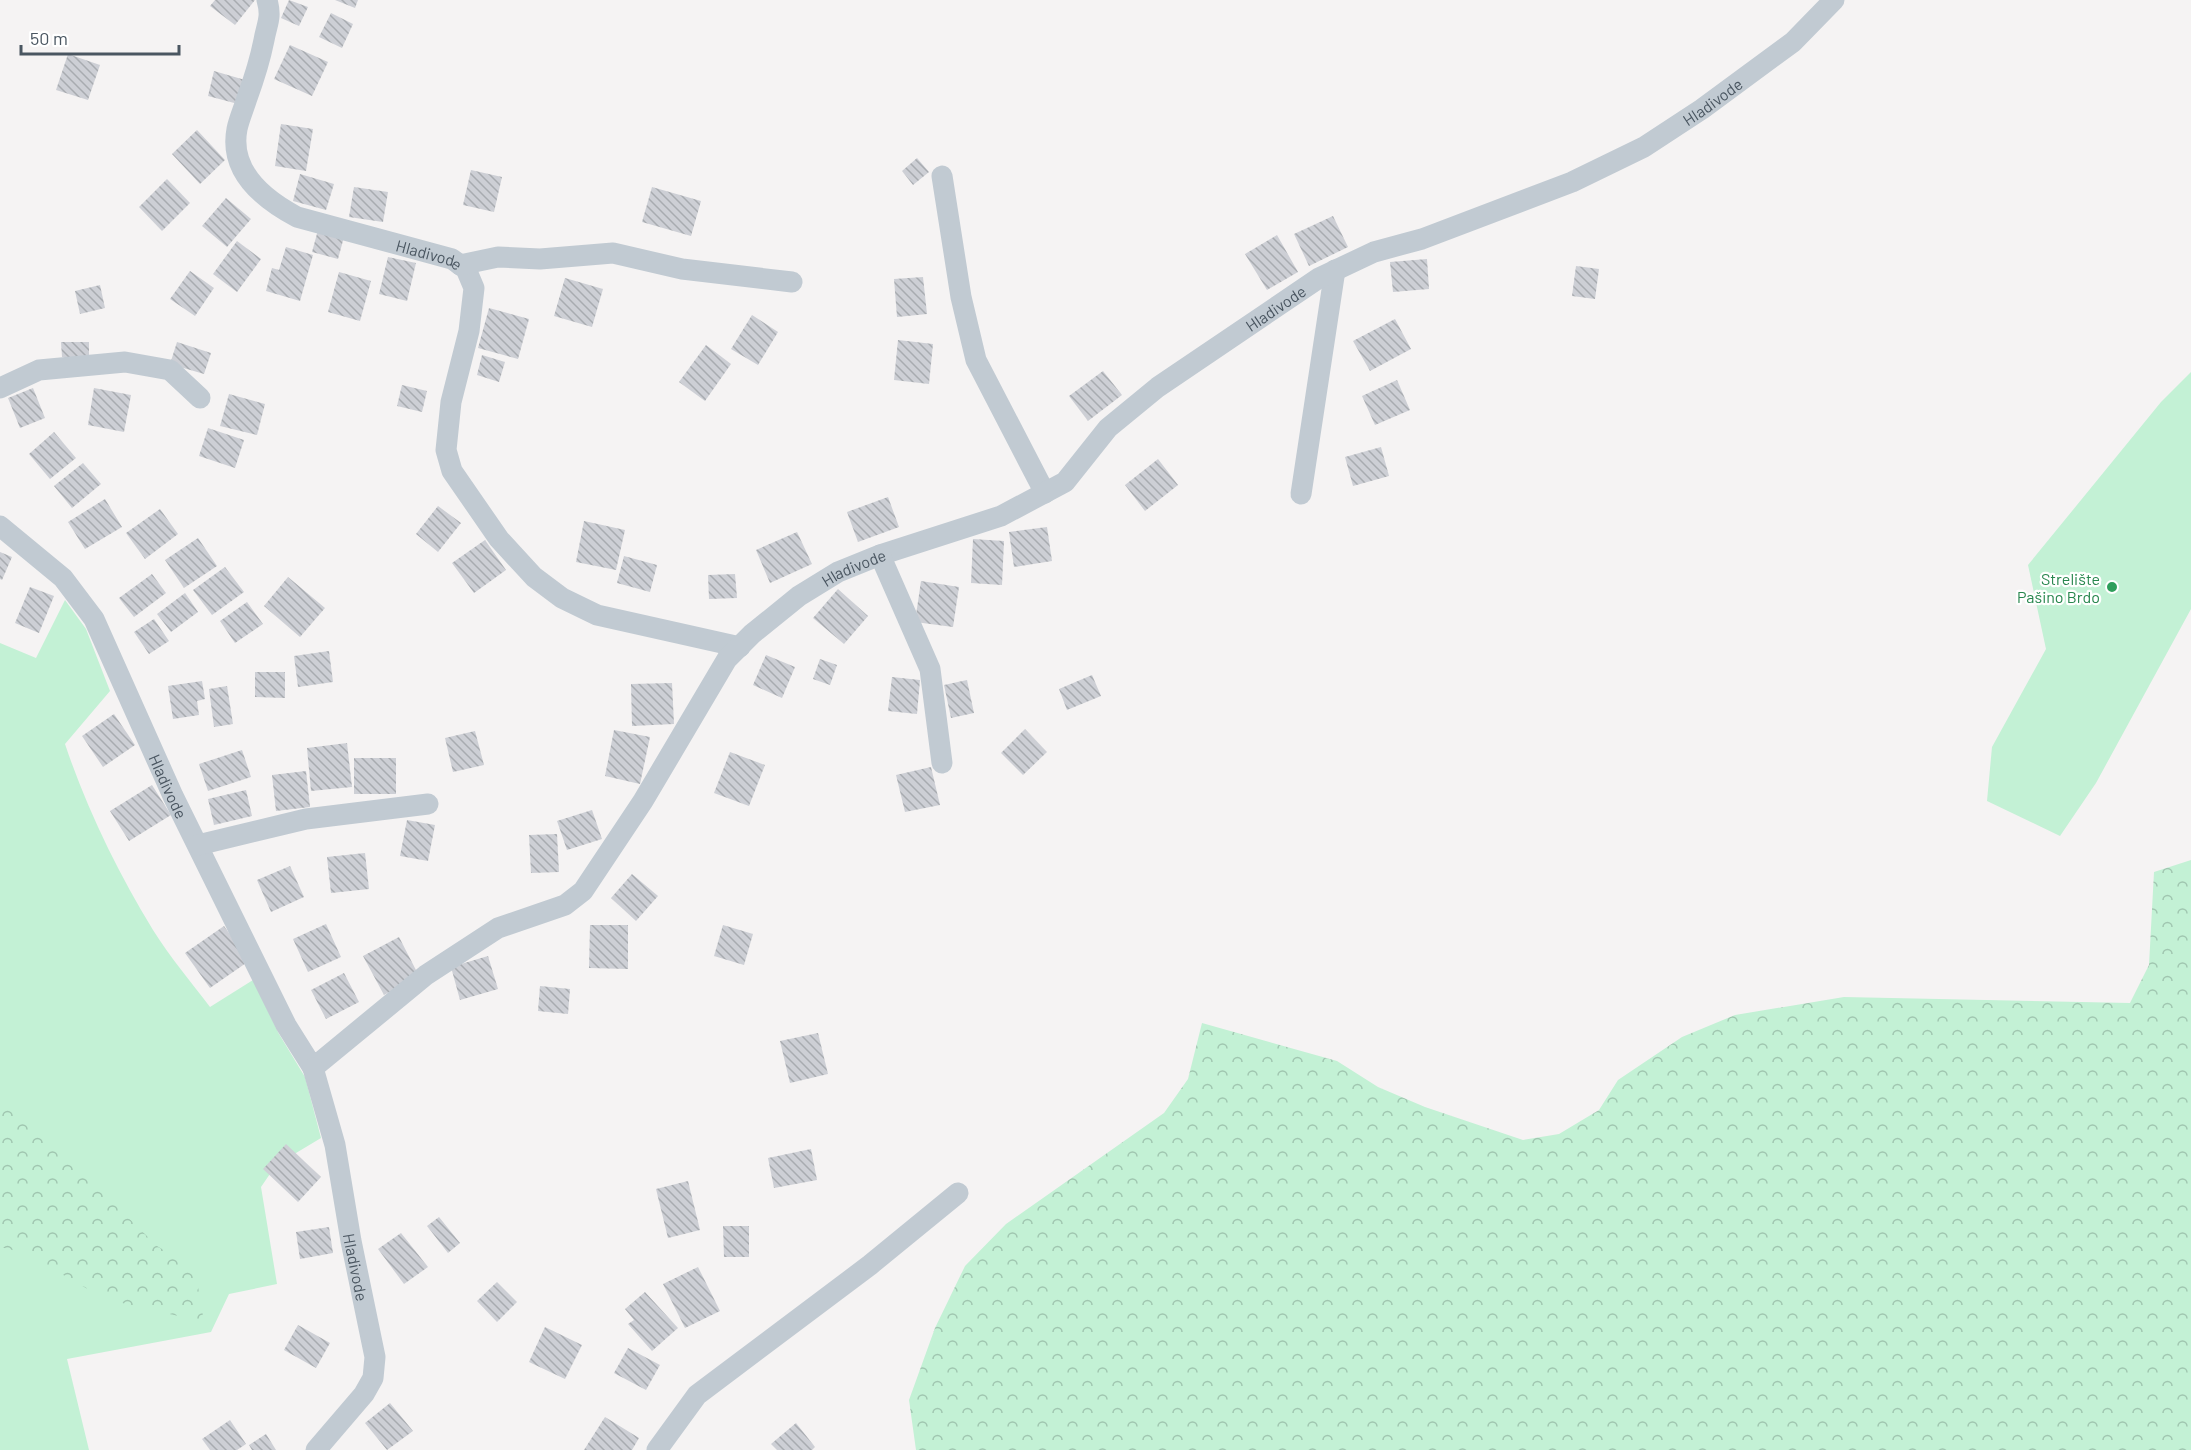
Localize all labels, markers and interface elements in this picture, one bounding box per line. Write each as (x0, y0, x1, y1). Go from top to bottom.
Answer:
scale bar (21, 18, 178, 56)
text: 50 m (30, 27, 68, 49)
street label: Hladivode (1679, 73, 1746, 129)
street label: Hladivode (394, 235, 467, 273)
street label: Hladivode (1242, 281, 1309, 335)
street label: Hladivode (818, 544, 888, 590)
place label: Strelište Pašino Brdo (2017, 569, 2100, 606)
marker: Strelište Pašino Brdo (2105, 580, 2119, 594)
street label: Hladivode (146, 751, 192, 821)
street label: Hladivode (340, 1232, 373, 1303)

